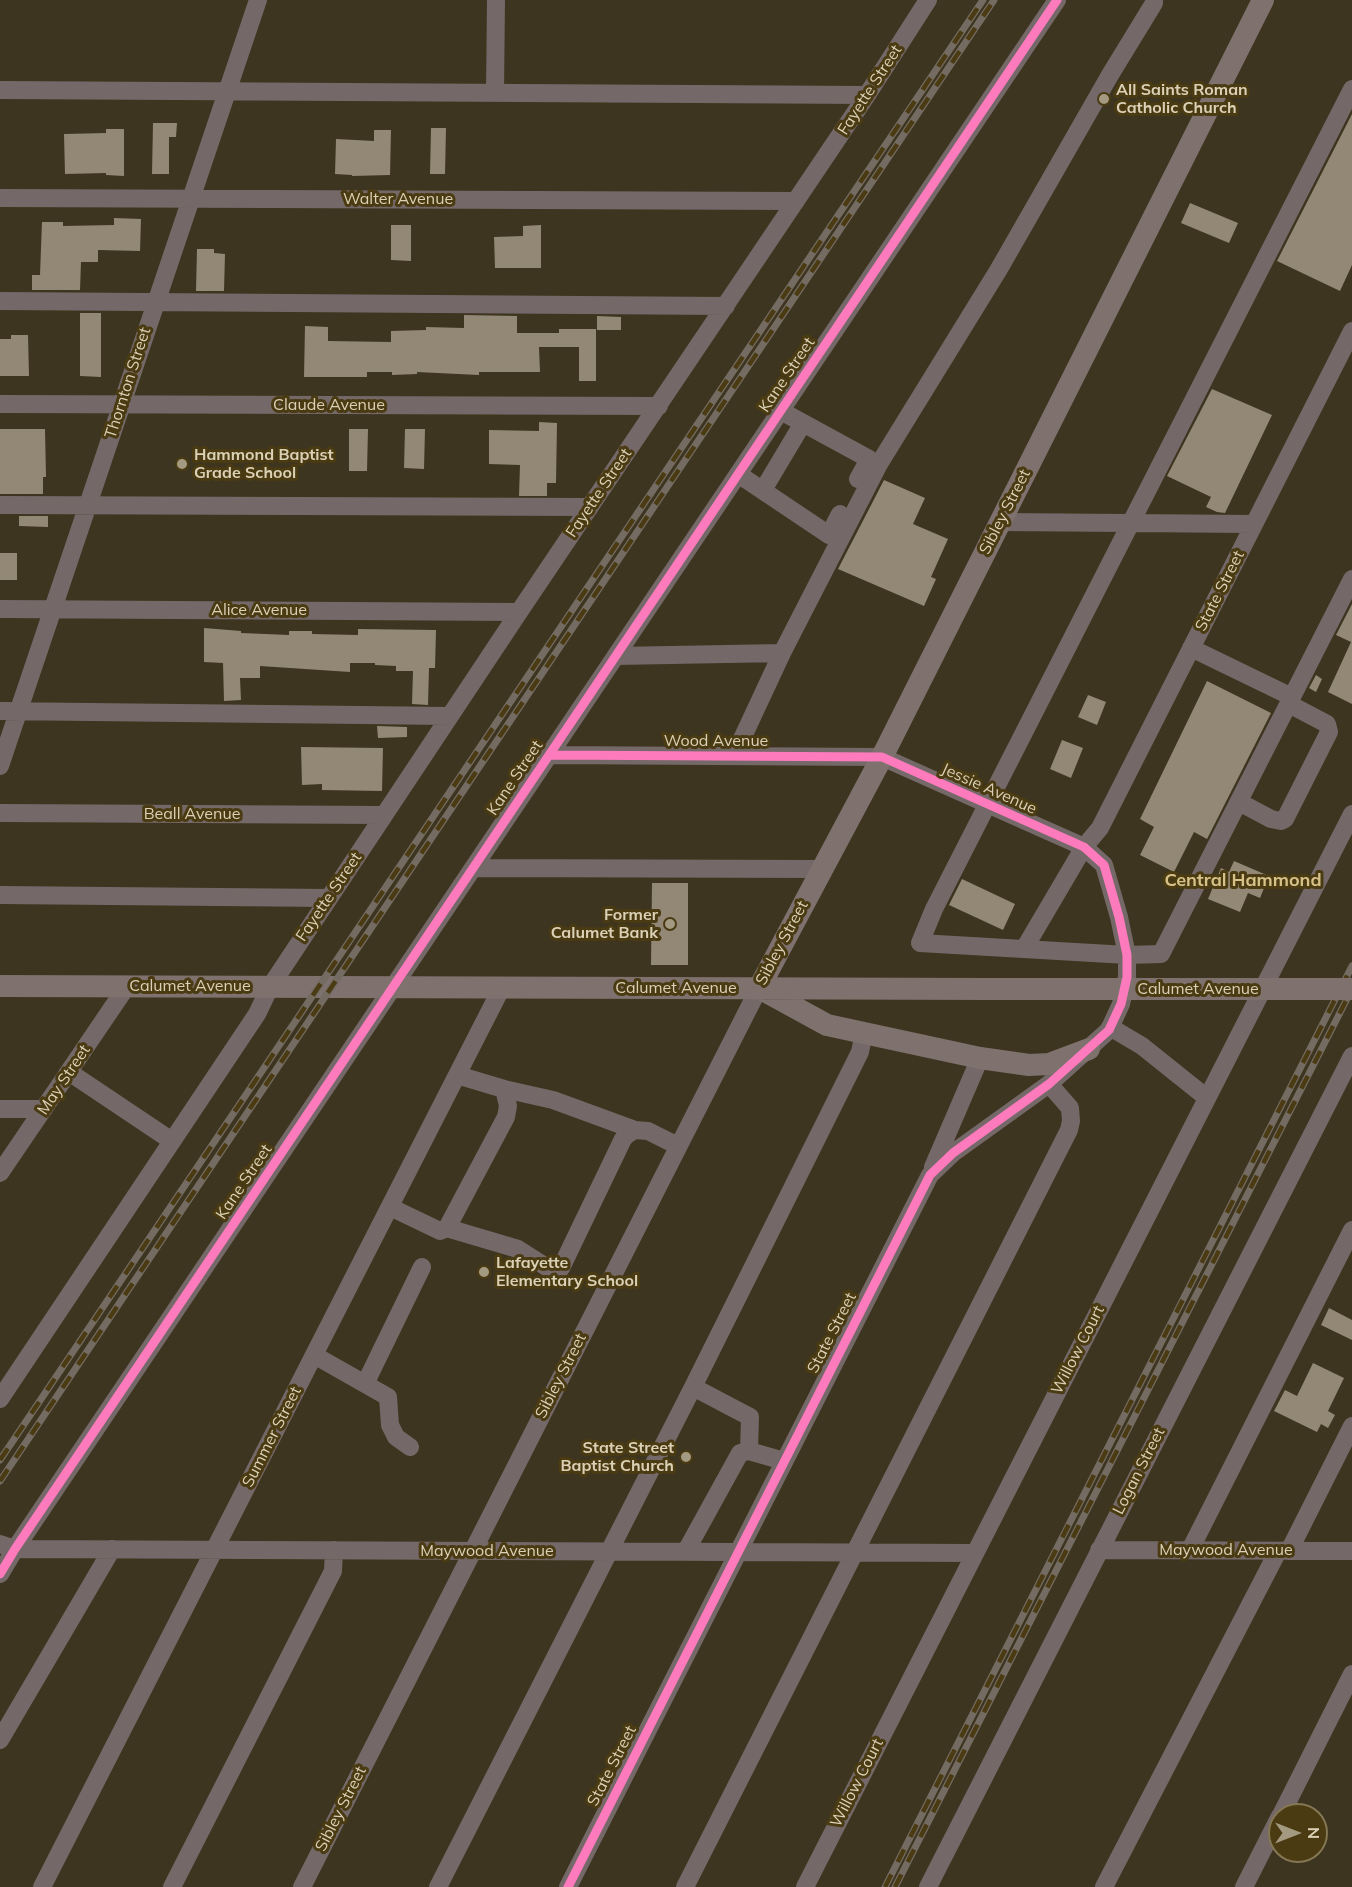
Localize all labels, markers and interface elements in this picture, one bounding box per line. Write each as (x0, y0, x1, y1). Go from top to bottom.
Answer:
street label: Fayette Street (834, 41, 906, 139)
place label: All Saints Roman Catholic Church (1116, 80, 1248, 118)
marker: All Saints Roman Catholic Church (1097, 92, 1111, 106)
street label: Walter Avenue (343, 189, 453, 209)
street label: Thornton Street (101, 325, 155, 441)
street label: Kane Street (755, 334, 819, 416)
street label: Claude Avenue (273, 395, 385, 415)
place label: Hammond Baptist Grade School (194, 445, 334, 483)
street label: Fayette Street (562, 445, 636, 541)
marker: Hammond Baptist Grade School (175, 457, 189, 471)
street label: Sibley Street (975, 466, 1035, 558)
street label: State Street (1192, 548, 1248, 634)
street label: Alice Avenue (211, 600, 307, 620)
street label: Wood Avenue (664, 731, 768, 751)
street label: Kane Street (483, 737, 547, 819)
street label: Jessie Avenue (938, 759, 1040, 819)
street label: Beall Avenue (144, 804, 240, 824)
street label: Fayette Street (292, 849, 366, 945)
district label: Central Hammond (1164, 870, 1322, 892)
street label: Sibley Street (752, 898, 812, 988)
place label: Former Calumet Bank (551, 905, 658, 943)
marker: Former Calumet Bank (663, 917, 677, 931)
street label: Calumet Avenue (129, 976, 251, 996)
street label: Calumet Avenue (615, 978, 737, 998)
street label: Calumet Avenue (1137, 979, 1259, 999)
street label: May Street (34, 1041, 94, 1119)
street label: Kane Street (212, 1141, 276, 1223)
place label: Lafayette Elementary School (496, 1253, 638, 1291)
marker: Lafayette Elementary School (477, 1265, 491, 1279)
street label: State Street (804, 1290, 860, 1376)
street label: Willow Court (1047, 1302, 1109, 1398)
street label: Sibley Street (531, 1330, 591, 1422)
street label: Summer Street (238, 1384, 306, 1490)
street label: Logan Street (1109, 1424, 1169, 1518)
place label: State Street Baptist Church (561, 1438, 674, 1476)
marker: State Street Baptist Church (679, 1450, 693, 1464)
street label: Maywood Avenue (1159, 1540, 1293, 1560)
street label: Maywood Avenue (420, 1541, 554, 1561)
street label: State Street (584, 1723, 640, 1809)
street label: Willow Court (826, 1735, 888, 1831)
street label: Sibley Street (311, 1763, 371, 1855)
north arrow (1268, 1803, 1328, 1863)
text: N (1304, 1827, 1324, 1839)

